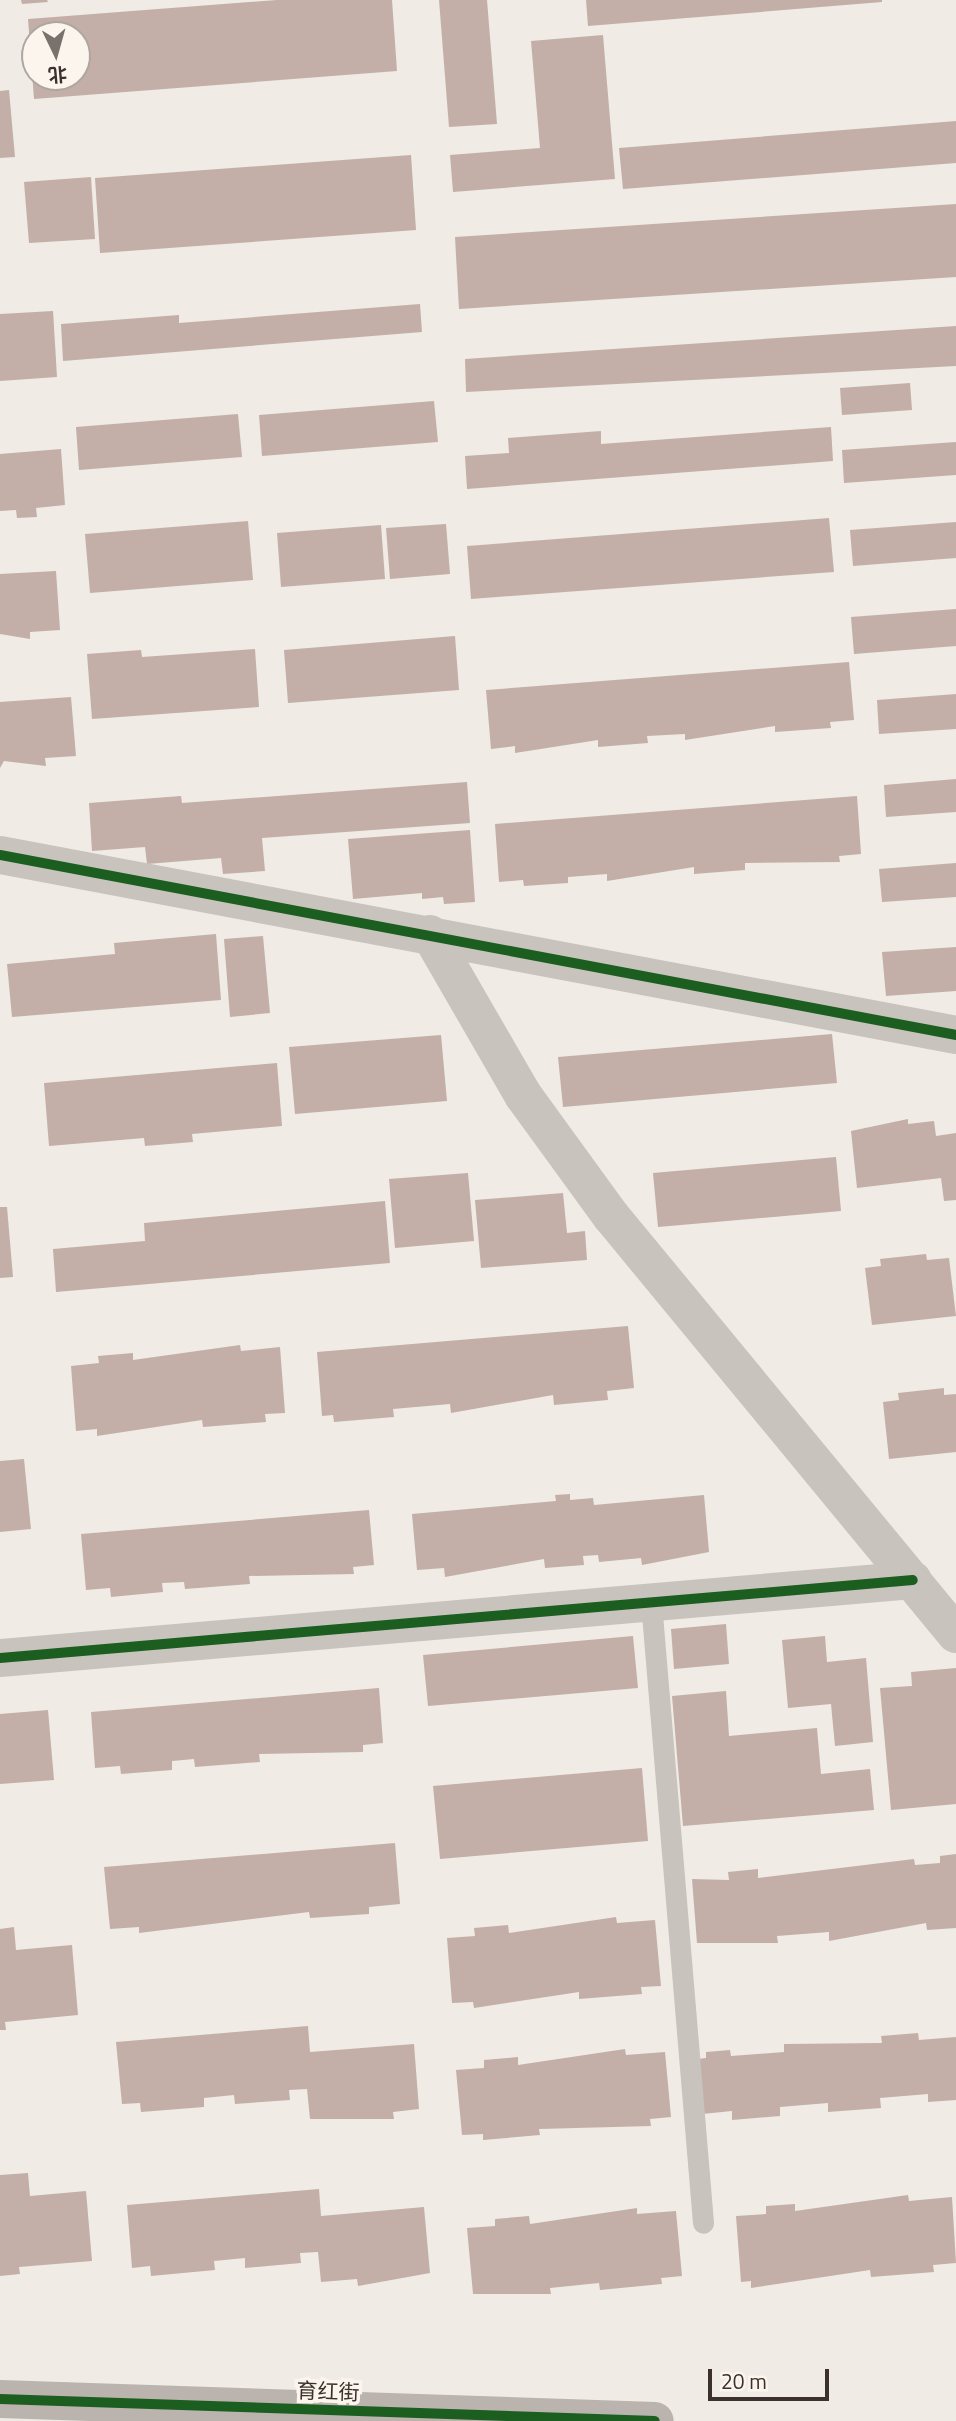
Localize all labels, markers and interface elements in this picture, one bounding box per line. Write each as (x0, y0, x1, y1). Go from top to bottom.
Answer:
north arrow (21, 21, 91, 91)
text: 北 (47, 60, 68, 91)
scale bar (711, 2354, 832, 2398)
text: 20 m (721, 2365, 767, 2397)
street label: 育红街 (296, 2377, 360, 2405)

